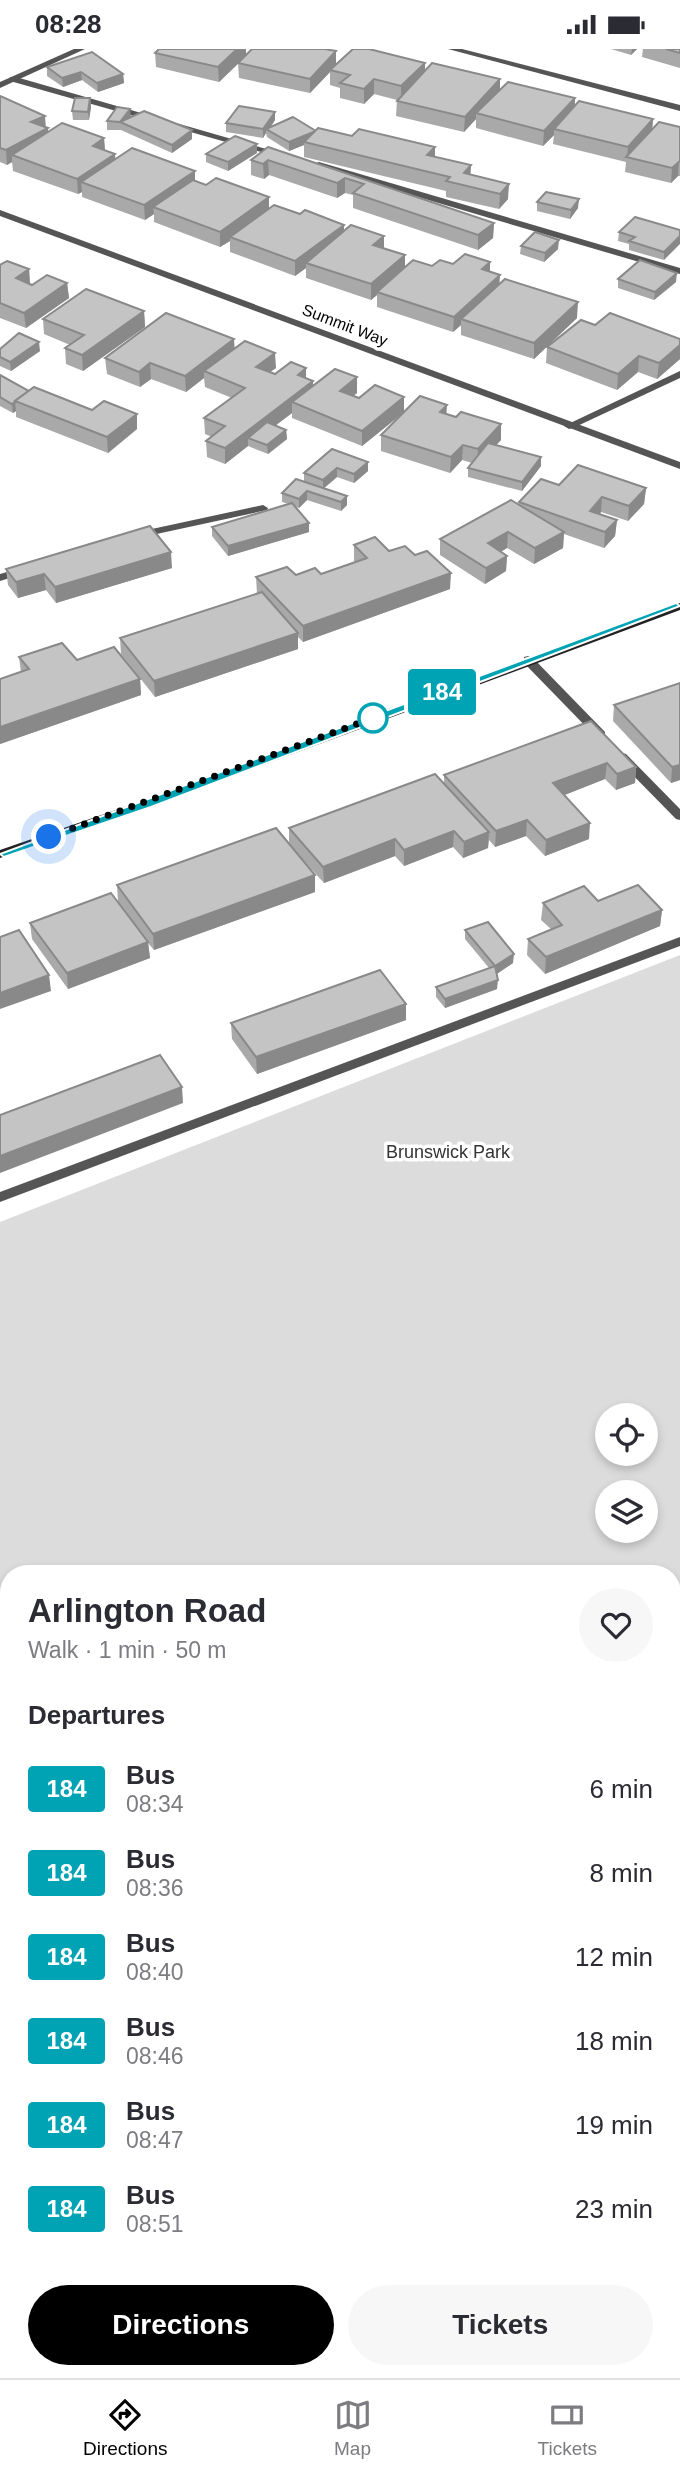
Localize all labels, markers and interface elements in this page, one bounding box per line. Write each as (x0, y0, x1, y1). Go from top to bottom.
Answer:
text: 08:28 (35, 9, 102, 39)
street label: Summit Way (300, 301, 390, 349)
line badge: 184 (402, 669, 482, 715)
text: 184 (422, 678, 462, 705)
unlabelled marker (358, 703, 388, 733)
your location (31, 819, 66, 854)
park label: Brunswick Park (386, 1142, 511, 1162)
map controls (595, 1403, 658, 1543)
button: locate (595, 1403, 658, 1466)
button: layers (595, 1480, 658, 1543)
button: heart (579, 1588, 653, 1662)
text: Arlington Road (28, 1592, 266, 1629)
text: Walk · 1 min · 50 m (28, 1637, 227, 1663)
text: Departures (28, 1700, 165, 1730)
text: Bus (126, 1760, 175, 1790)
text: 6 min (589, 1774, 653, 1804)
text: 184 (46, 1775, 87, 1802)
text: 08:34 (126, 1791, 184, 1817)
text: Bus (126, 1844, 175, 1874)
text: 8 min (589, 1858, 653, 1888)
text: 184 (46, 1859, 87, 1886)
text: 08:36 (126, 1875, 184, 1901)
text: Bus (126, 1928, 175, 1958)
text: 12 min (575, 1942, 653, 1972)
text: 184 (46, 1943, 87, 1970)
text: 08:40 (126, 1959, 184, 1985)
text: Bus (126, 2012, 175, 2042)
text: 18 min (575, 2026, 653, 2056)
text: 184 (46, 2027, 87, 2054)
text: 08:46 (126, 2043, 184, 2069)
text: Bus (126, 2096, 175, 2126)
text: 19 min (575, 2110, 653, 2140)
text: 184 (46, 2111, 87, 2138)
text: 08:47 (126, 2127, 184, 2153)
text: Bus (126, 2180, 175, 2210)
text: 23 min (575, 2194, 653, 2224)
text: 184 (46, 2195, 87, 2222)
text: 08:51 (126, 2211, 184, 2237)
button: Directions (28, 2285, 334, 2365)
button: Tickets (348, 2285, 653, 2365)
tab: Directions (83, 2396, 167, 2460)
tab: Map (334, 2396, 372, 2460)
tab: Tickets (538, 2396, 597, 2460)

